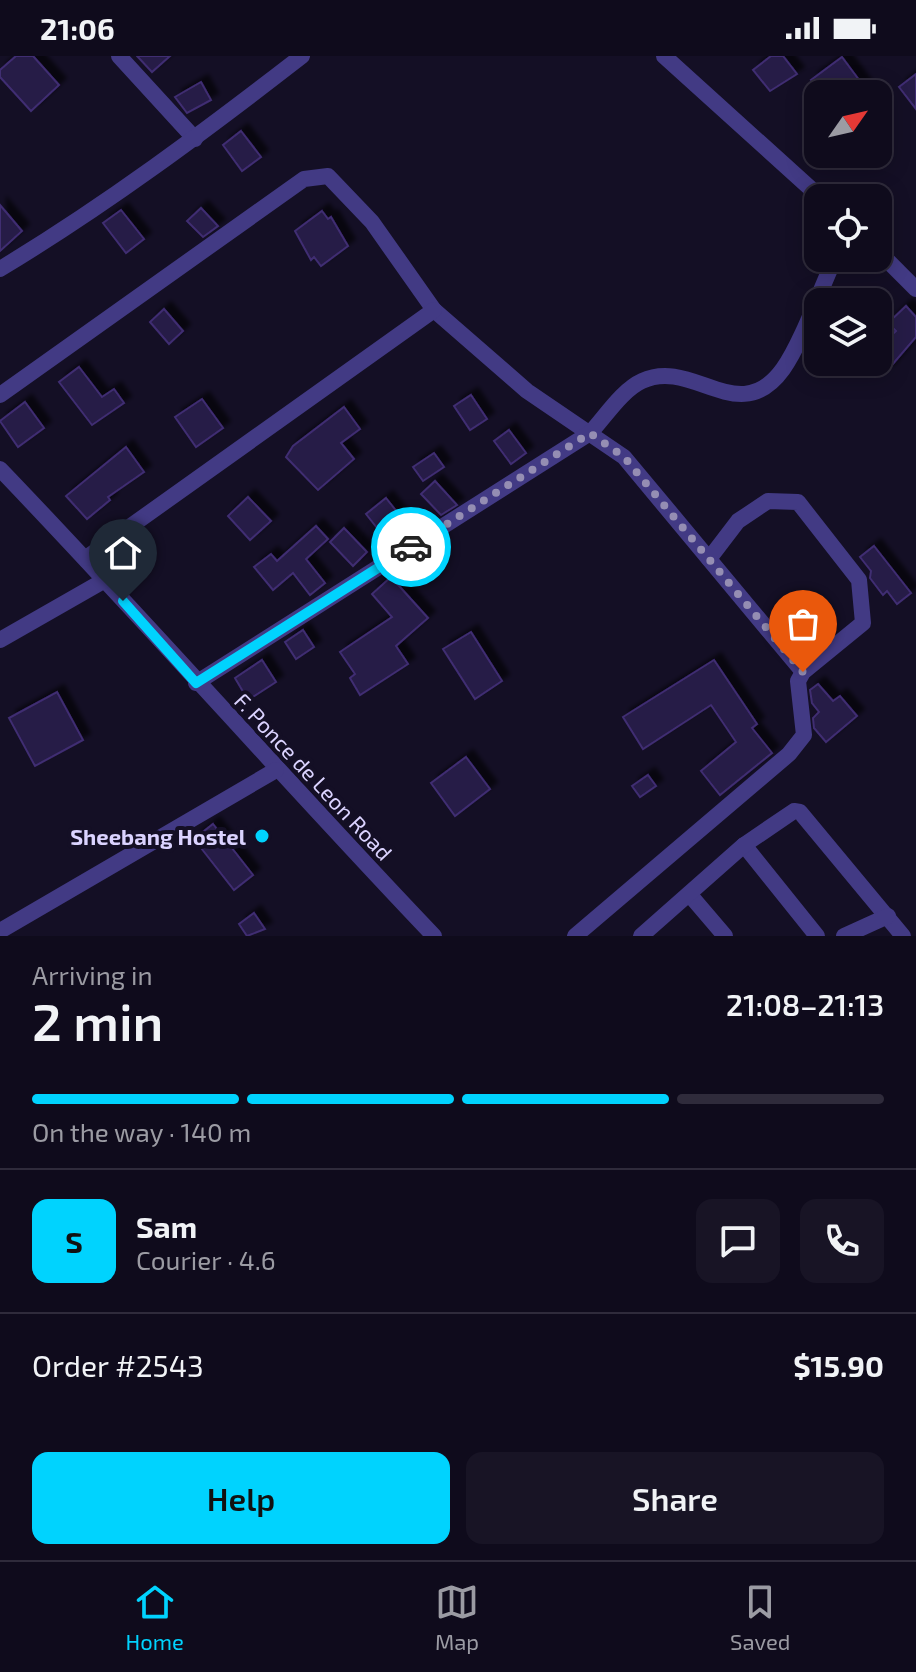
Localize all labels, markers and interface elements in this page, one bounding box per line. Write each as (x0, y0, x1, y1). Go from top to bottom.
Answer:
text: 21:06 (40, 10, 115, 46)
north arrow (804, 80, 892, 168)
map controls (804, 80, 892, 376)
button: locate (804, 184, 892, 272)
button: layers (804, 288, 892, 376)
courier (371, 507, 451, 587)
pin (89, 519, 157, 601)
icon: car (389, 525, 433, 569)
icon: home (101, 531, 145, 575)
pin (769, 590, 837, 672)
icon: bag (781, 602, 825, 646)
street label: F. Ponce de Leon Road (230, 687, 398, 865)
place label: Sheebang Hostel (70, 823, 247, 849)
marker: Sheebang Hostel (253, 827, 271, 845)
text: Arriving in (32, 959, 153, 990)
text: 21:08–21:13 (726, 986, 884, 1022)
text: 2 min (32, 989, 163, 1051)
text: On the way · 140 m (32, 1116, 251, 1147)
button: chat (696, 1199, 780, 1283)
button: phone (800, 1199, 884, 1283)
text: Sam (136, 1208, 197, 1244)
text: S (65, 1223, 83, 1259)
text: Courier · 4.6 (136, 1244, 276, 1275)
text: Order #2543 (32, 1347, 204, 1383)
text: $15.90 (793, 1347, 884, 1383)
button: Help (32, 1452, 450, 1544)
button: Share (466, 1452, 884, 1544)
tab: Home (126, 1580, 184, 1654)
tab: Map (435, 1580, 479, 1654)
tab: Saved (730, 1580, 790, 1654)

